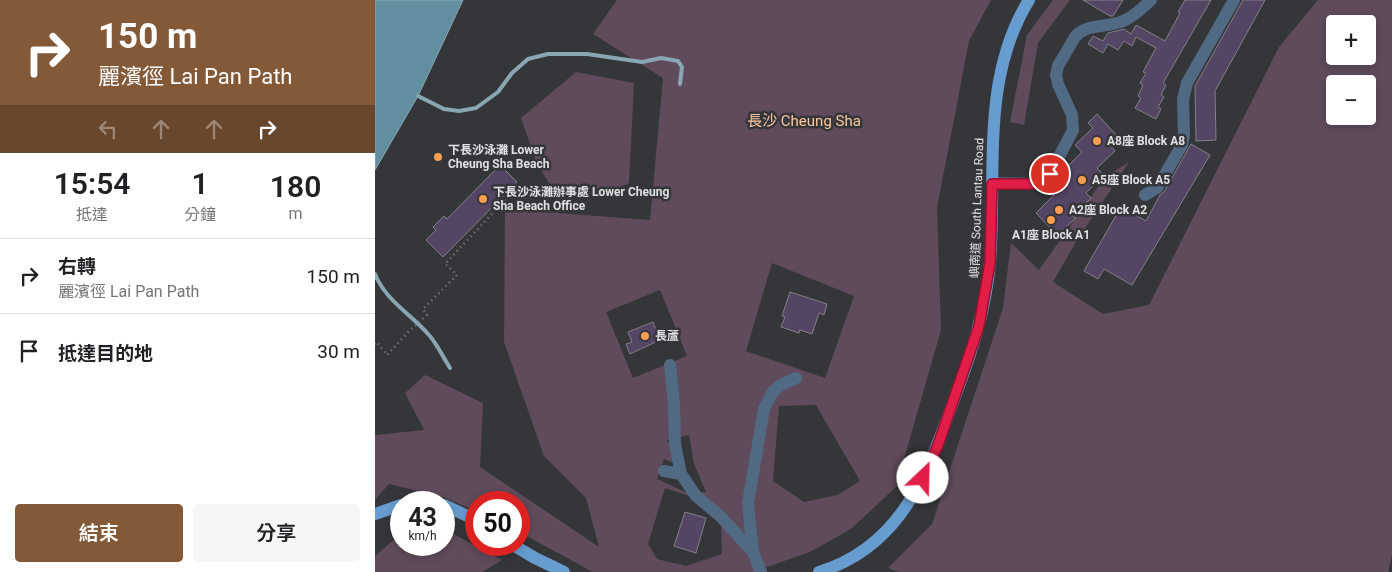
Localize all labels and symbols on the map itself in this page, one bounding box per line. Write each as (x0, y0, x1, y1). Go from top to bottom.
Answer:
district label: 長沙 Cheung Sha (747, 112, 861, 130)
place label: A8座 Block A8 (1107, 134, 1185, 148)
marker: A8座 Block A8 (1091, 135, 1103, 147)
street label: 嶼南道 South Lantau Road (968, 138, 986, 278)
place label: 下長沙泳灘 Lower Cheung Sha Beach (448, 143, 550, 171)
marker: 下長沙泳灘 Lower Cheung Sha Beach (432, 151, 444, 163)
pin (1029, 153, 1071, 195)
place label: A5座 Block A5 (1092, 173, 1170, 187)
marker: A5座 Block A5 (1076, 174, 1088, 186)
place label: 下長沙泳灘辦事處 Lower Cheung Sha Beach Office (493, 185, 669, 213)
marker: 下長沙泳灘辦事處 Lower Cheung Sha Beach Office (477, 193, 489, 205)
place label: A2座 Block A2 (1069, 203, 1147, 217)
marker: A2座 Block A2 (1053, 204, 1065, 216)
marker: A1座 Block A1 (1045, 214, 1057, 226)
place label: A1座 Block A1 (1012, 228, 1090, 242)
place label: 長蘆 (655, 329, 679, 343)
marker: 長蘆 (639, 330, 651, 342)
position arrow (896, 451, 948, 503)
speed limit sign: 50 (465, 491, 530, 556)

